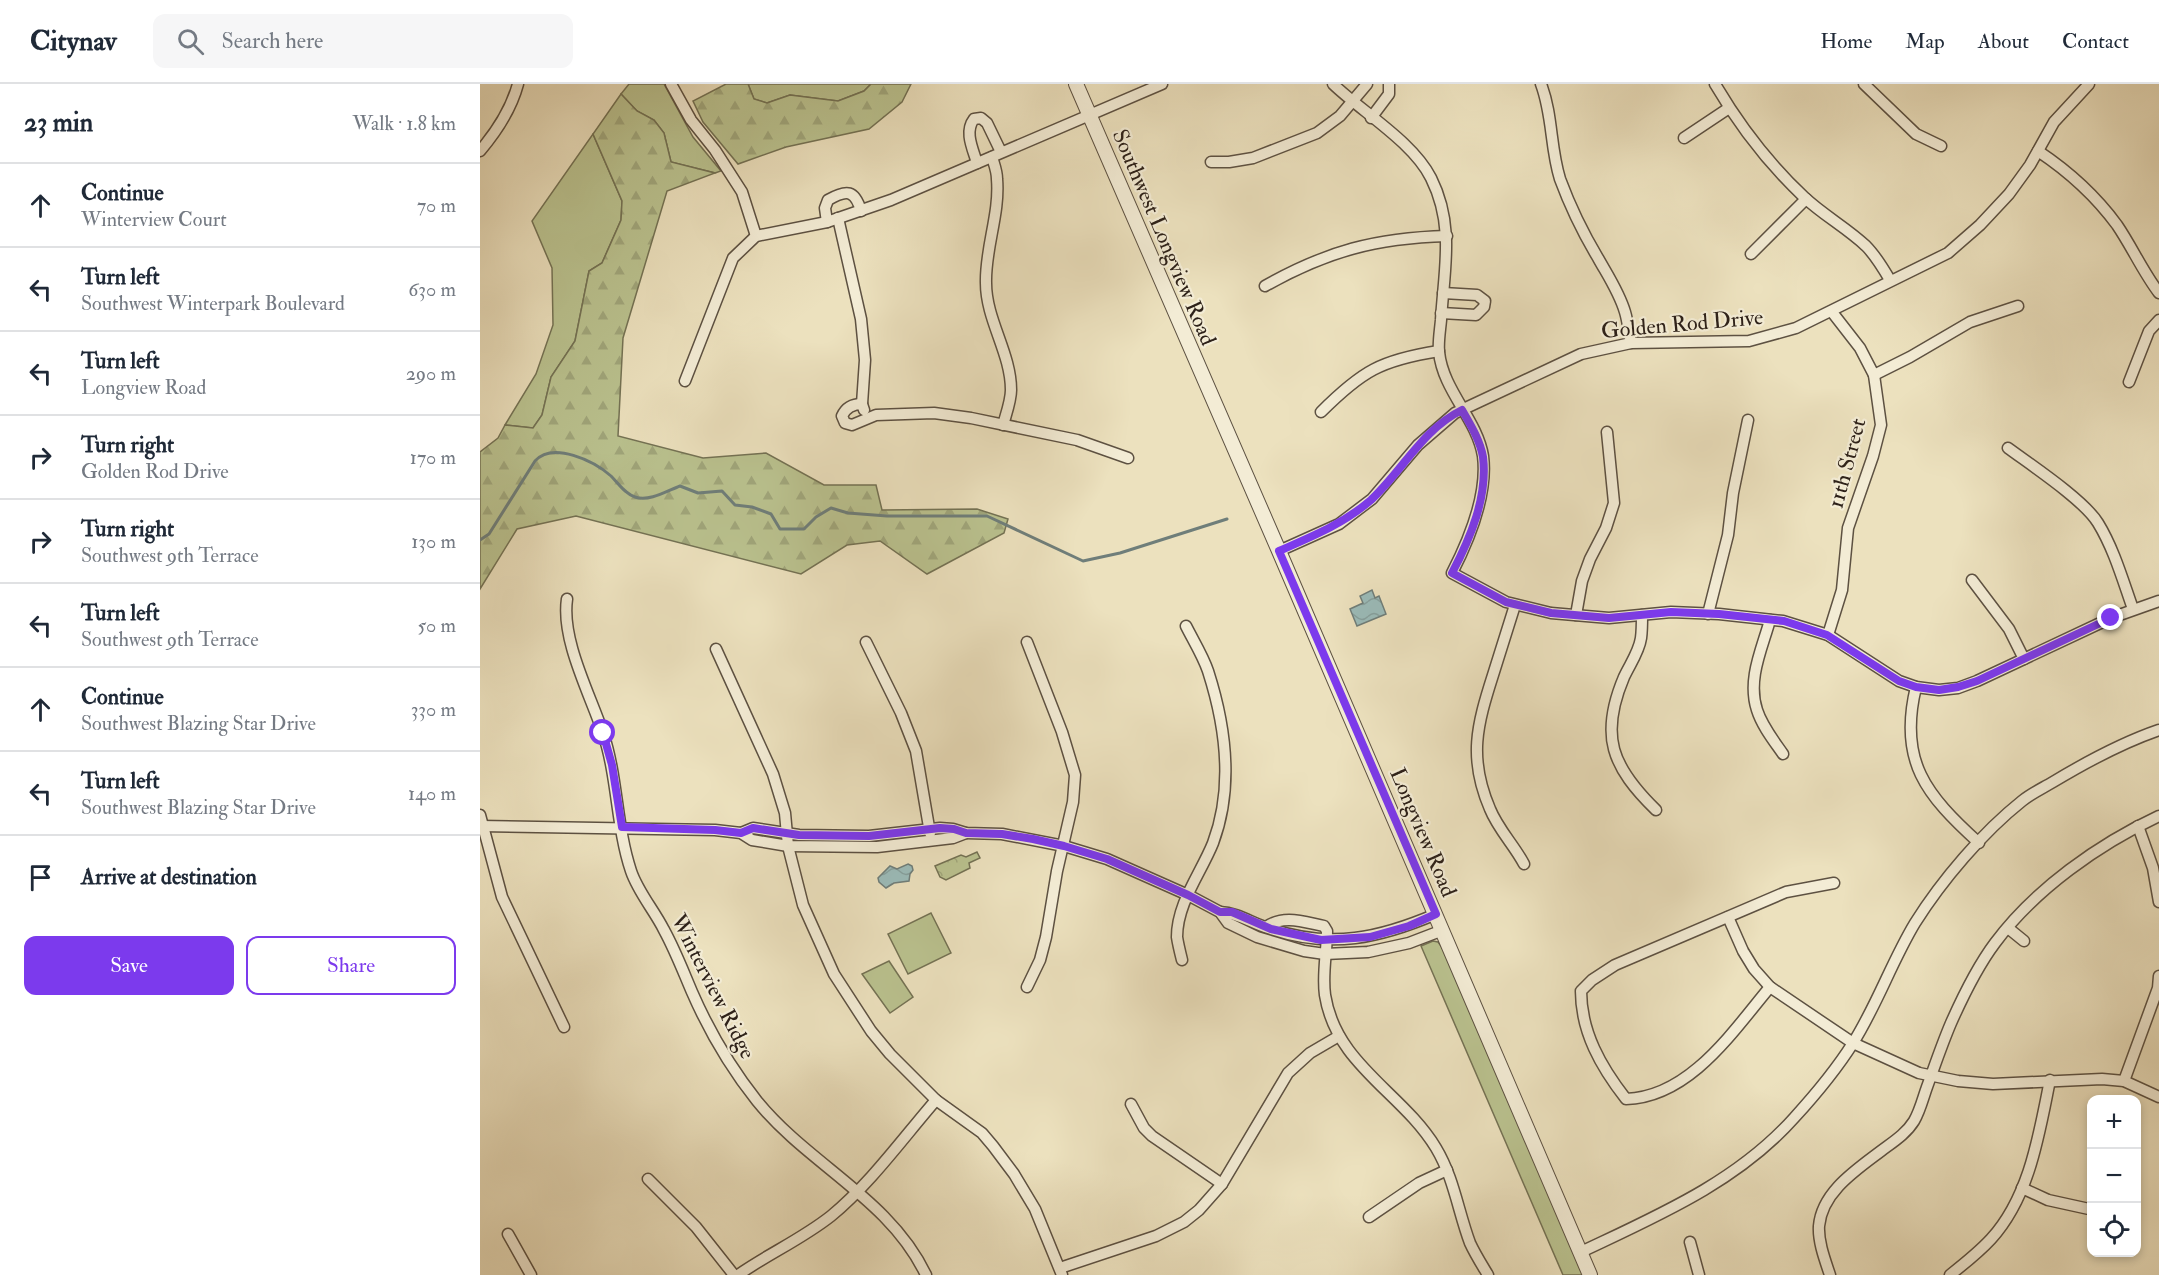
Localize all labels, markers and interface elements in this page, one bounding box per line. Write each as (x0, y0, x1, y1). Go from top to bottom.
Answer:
search box (153, 14, 573, 68)
text: Citynav (30, 24, 117, 59)
icon: search (174, 25, 207, 58)
text: Search here (222, 27, 323, 55)
text: Home (1820, 28, 1872, 55)
text: Map (1905, 28, 1945, 55)
text: About (1978, 28, 2029, 55)
text: Contact (2062, 28, 2129, 55)
text: 23 min (24, 107, 93, 139)
text: Walk · 1.8 km (352, 111, 456, 136)
street label: Southwest Longview Road (1106, 125, 1222, 350)
text: Continue (81, 179, 164, 207)
icon: ahead (24, 189, 57, 222)
text: 70 m (417, 193, 456, 218)
text: Winterview Court (81, 207, 227, 232)
text: Turn left (81, 263, 160, 291)
icon: left (24, 273, 57, 306)
text: 630 m (408, 277, 456, 302)
text: Southwest Winterpark Boulevard (81, 291, 345, 316)
street label: Golden Rod Drive (1600, 303, 1764, 345)
text: Turn left (81, 347, 160, 375)
icon: left (24, 357, 57, 390)
text: 290 m (406, 361, 456, 386)
text: Longview Road (81, 375, 206, 400)
street label: 11th Street (1822, 415, 1872, 511)
text: Turn right (81, 431, 174, 459)
icon: right (24, 441, 57, 474)
text: 170 m (410, 445, 456, 470)
text: Golden Rod Drive (81, 459, 229, 484)
text: Turn right (81, 515, 174, 543)
icon: right (24, 525, 57, 558)
text: 130 m (411, 529, 456, 554)
text: Southwest 9th Terrace (81, 543, 259, 568)
text: Turn left (81, 599, 160, 627)
route end (2097, 604, 2123, 630)
icon: left (24, 609, 57, 642)
text: 50 m (417, 613, 456, 638)
text: Southwest 9th Terrace (81, 627, 259, 652)
text: Continue (81, 683, 164, 711)
icon: ahead (24, 693, 57, 726)
text: 330 m (411, 697, 456, 722)
text: Southwest Blazing Star Drive (81, 711, 316, 736)
route start (589, 719, 615, 745)
street label: Longview Road (1383, 763, 1463, 901)
text: Turn left (81, 767, 160, 795)
icon: left (24, 777, 57, 810)
text: 140 m (408, 781, 456, 806)
text: Southwest Blazing Star Drive (81, 795, 316, 820)
icon: arrive (24, 861, 57, 894)
text: Arrive at destination (81, 863, 257, 891)
street label: Winterview Ridge (664, 908, 762, 1064)
button: Save (24, 936, 234, 995)
button: Share (246, 936, 456, 995)
map controls (2087, 1095, 2141, 1257)
button: + (2087, 1095, 2141, 1149)
button: − (2087, 1149, 2141, 1203)
button: locate (2087, 1203, 2141, 1257)

